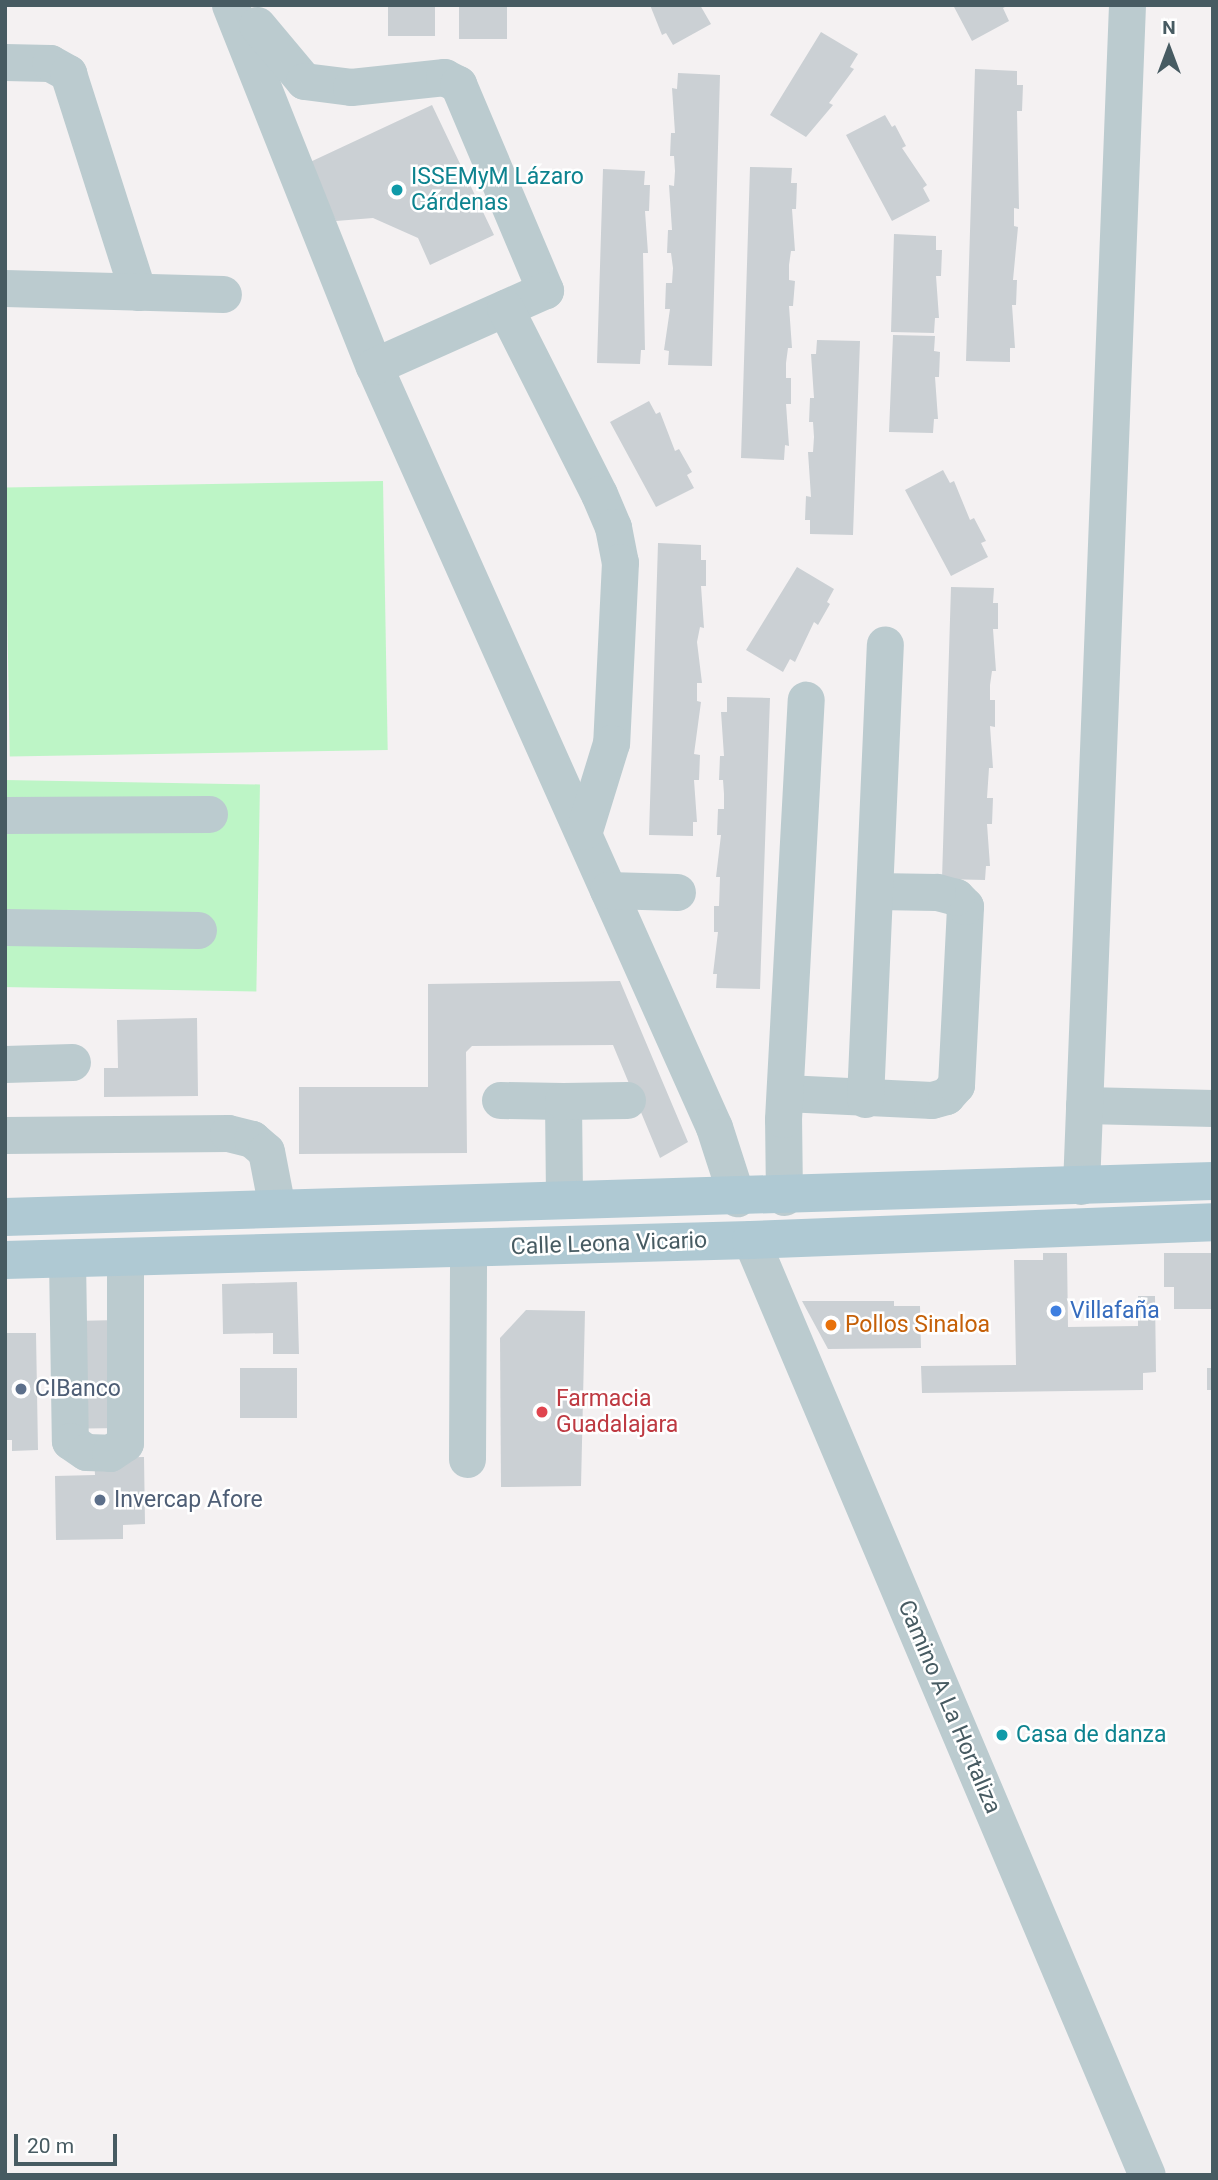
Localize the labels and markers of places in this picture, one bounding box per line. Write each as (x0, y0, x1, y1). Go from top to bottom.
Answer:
place label: ISSEMyM Lázaro Cárdenas (411, 163, 584, 217)
marker: ISSEMyM Lázaro Cárdenas (389, 182, 405, 198)
place label: Villafaña (1070, 1297, 1160, 1325)
marker: Villafaña (1048, 1303, 1064, 1319)
place label: Pollos Sinaloa (845, 1311, 990, 1339)
marker: Pollos Sinaloa (823, 1317, 839, 1333)
place label: CIBanco (35, 1375, 121, 1403)
marker: CIBanco (13, 1381, 29, 1397)
place label: Farmacia Guadalajara (556, 1385, 678, 1439)
marker: Farmacia Guadalajara (534, 1404, 550, 1420)
place label: Invercap Afore (114, 1486, 263, 1514)
marker: Invercap Afore (92, 1492, 108, 1508)
place label: Casa de danza (1016, 1721, 1167, 1749)
marker: Casa de danza (994, 1727, 1010, 1743)

